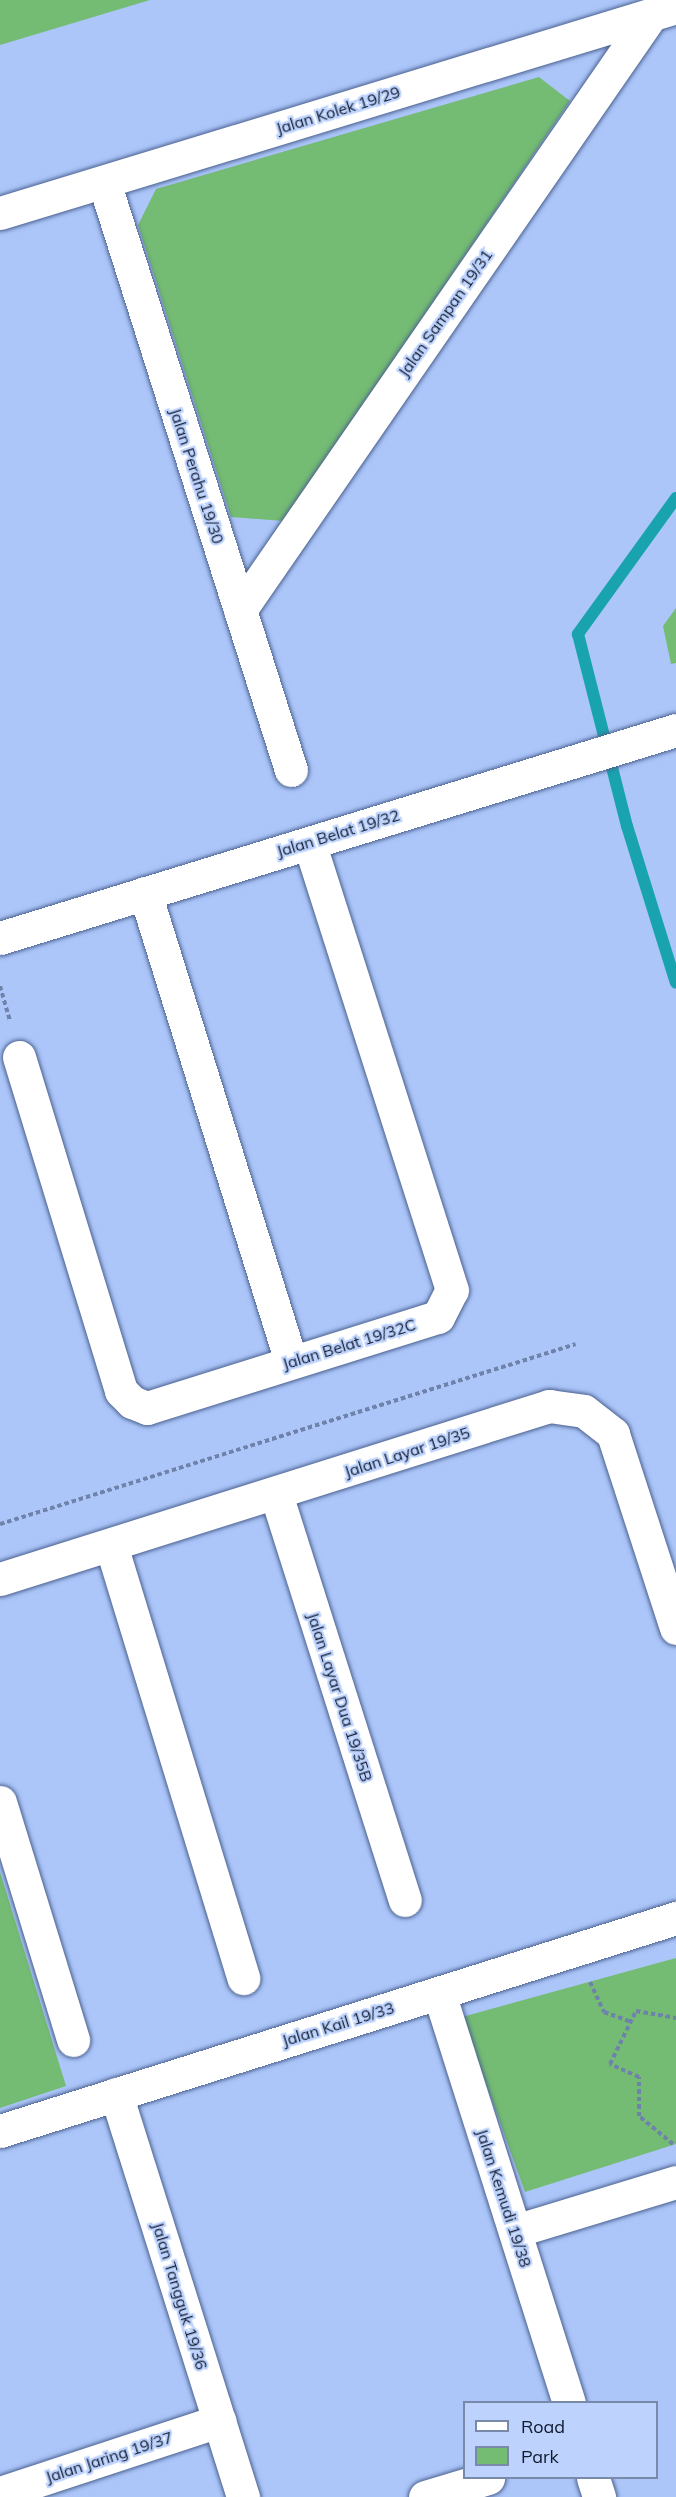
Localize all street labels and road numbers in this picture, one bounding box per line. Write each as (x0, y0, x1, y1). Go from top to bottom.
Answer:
street label: Jalan Kolek 19/29 (274, 82, 402, 138)
street label: Jalan Sampan 19/31 (394, 246, 496, 380)
street label: Jalan Perahu 19/30 (166, 406, 228, 546)
street label: Jalan Belat 19/32 (274, 805, 402, 861)
street label: Jalan Belat 19/32C (280, 1315, 418, 1373)
street label: Jalan Layar 19/35 (342, 1423, 472, 1481)
street label: Jalan Layar Dua 19/35B (304, 1610, 376, 1784)
street label: Jalan Kail 19/33 (280, 1998, 396, 2050)
street label: Jalan Kemudi 19/38 (473, 2126, 535, 2270)
street label: Jalan Tangguk 19/36 (148, 2220, 212, 2372)
street label: Jalan Jaring 19/37 (43, 2427, 175, 2487)

